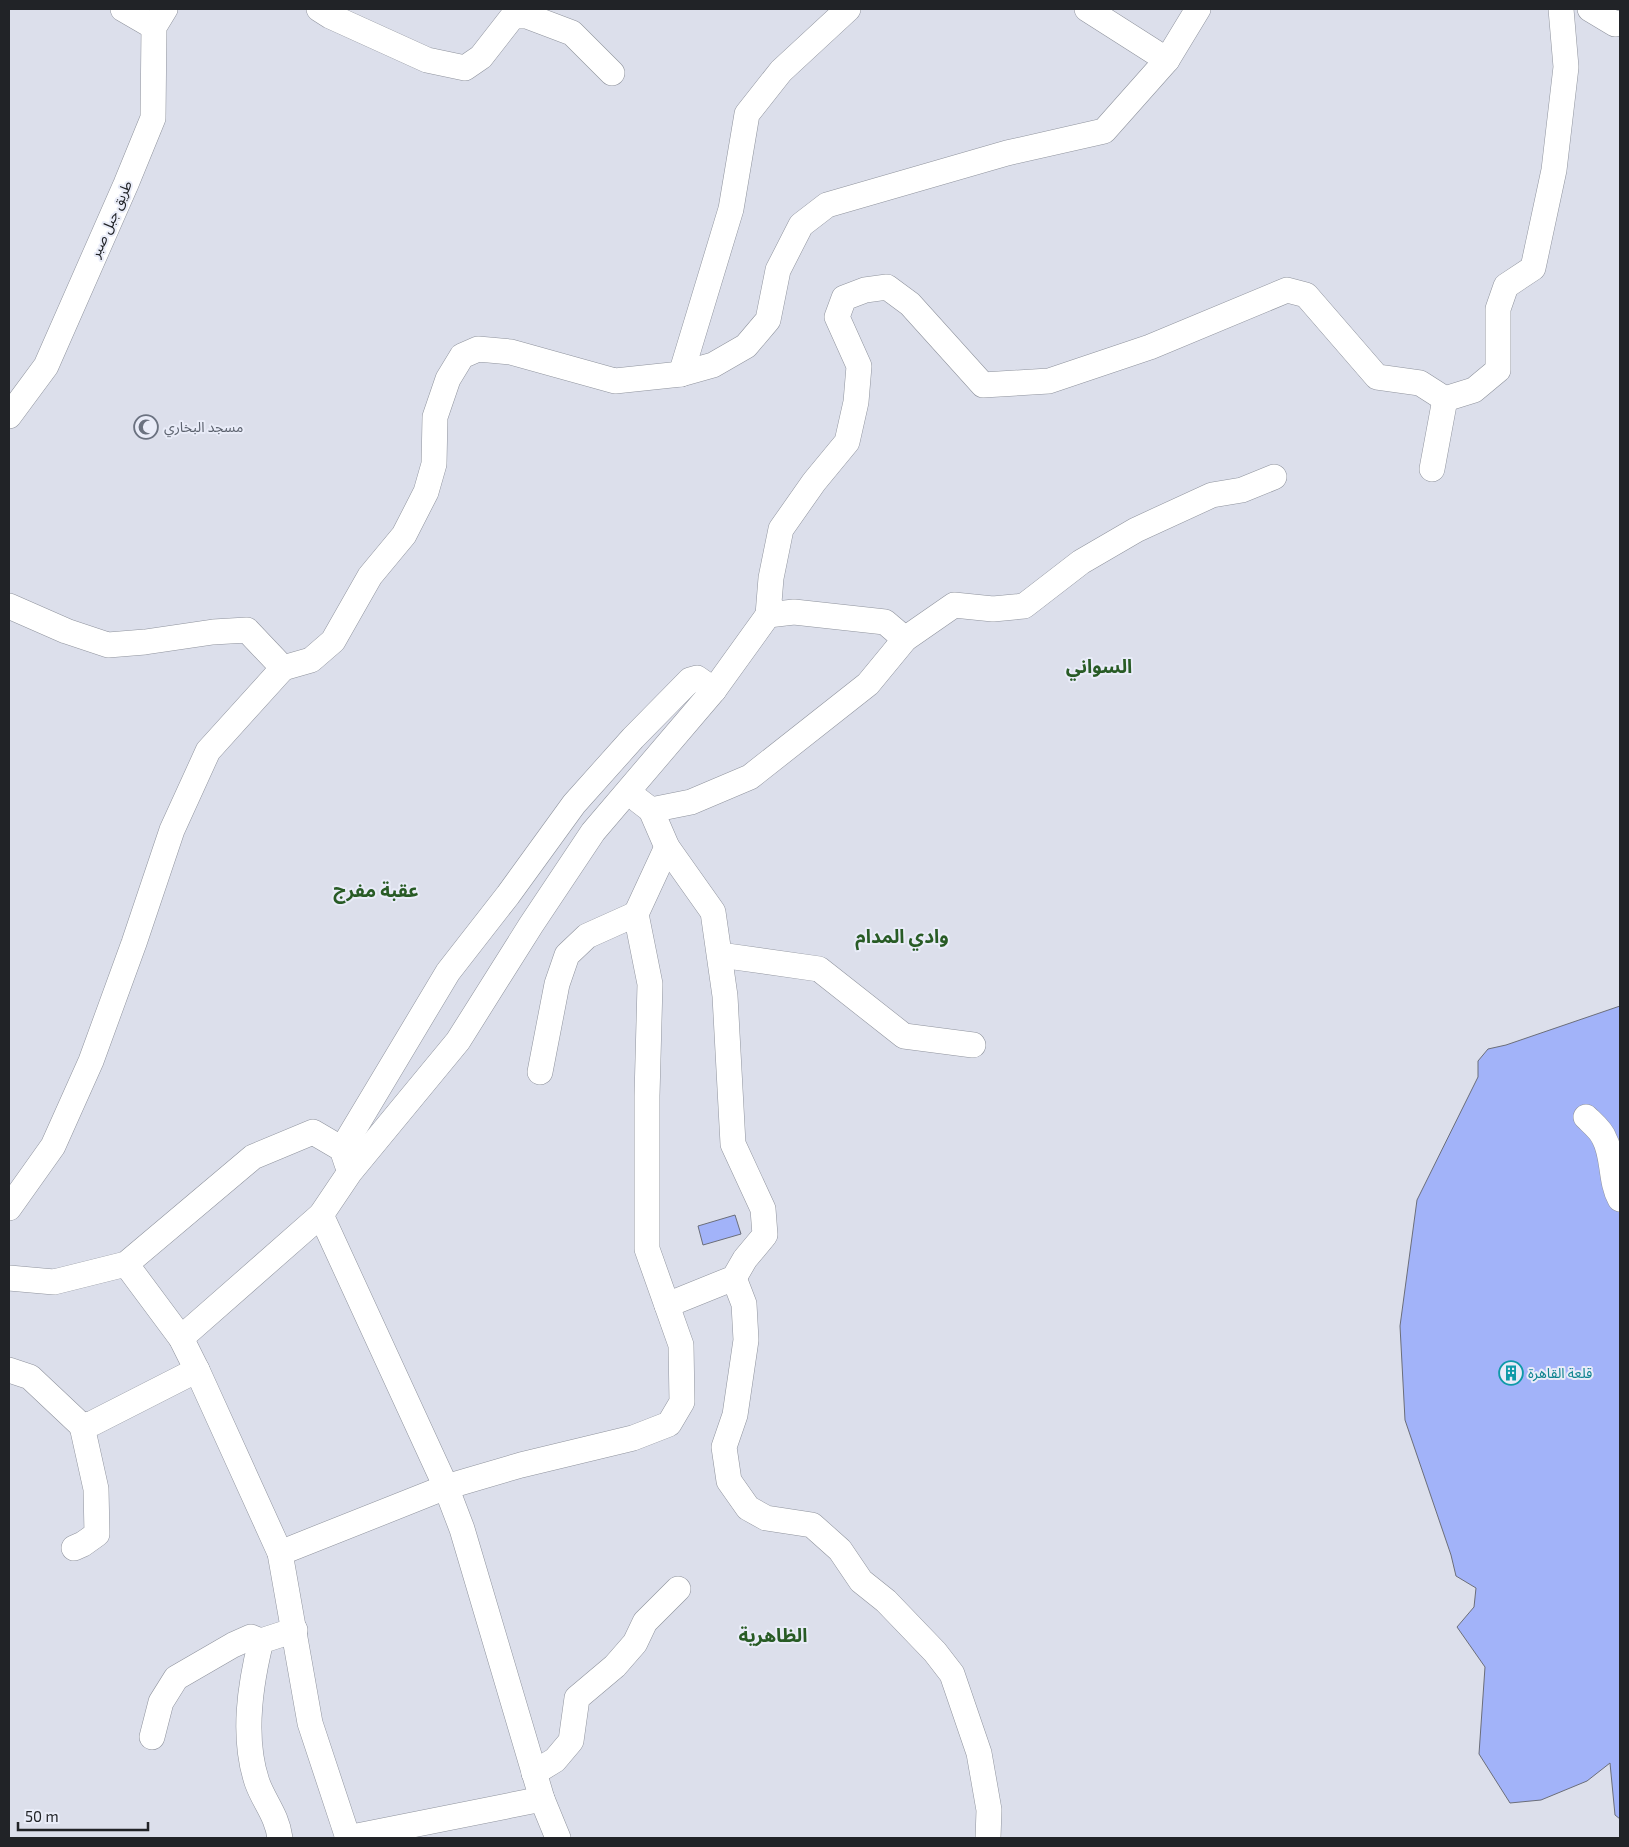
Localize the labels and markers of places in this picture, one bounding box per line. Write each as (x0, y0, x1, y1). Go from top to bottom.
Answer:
mosque icon: مسجد البخاري (133, 414, 159, 440)
place label: مسجد البخاري (164, 418, 243, 438)
building icon: قلعة القاهرة (1498, 1360, 1524, 1386)
place label: قلعة القاهرة (1528, 1364, 1592, 1382)

